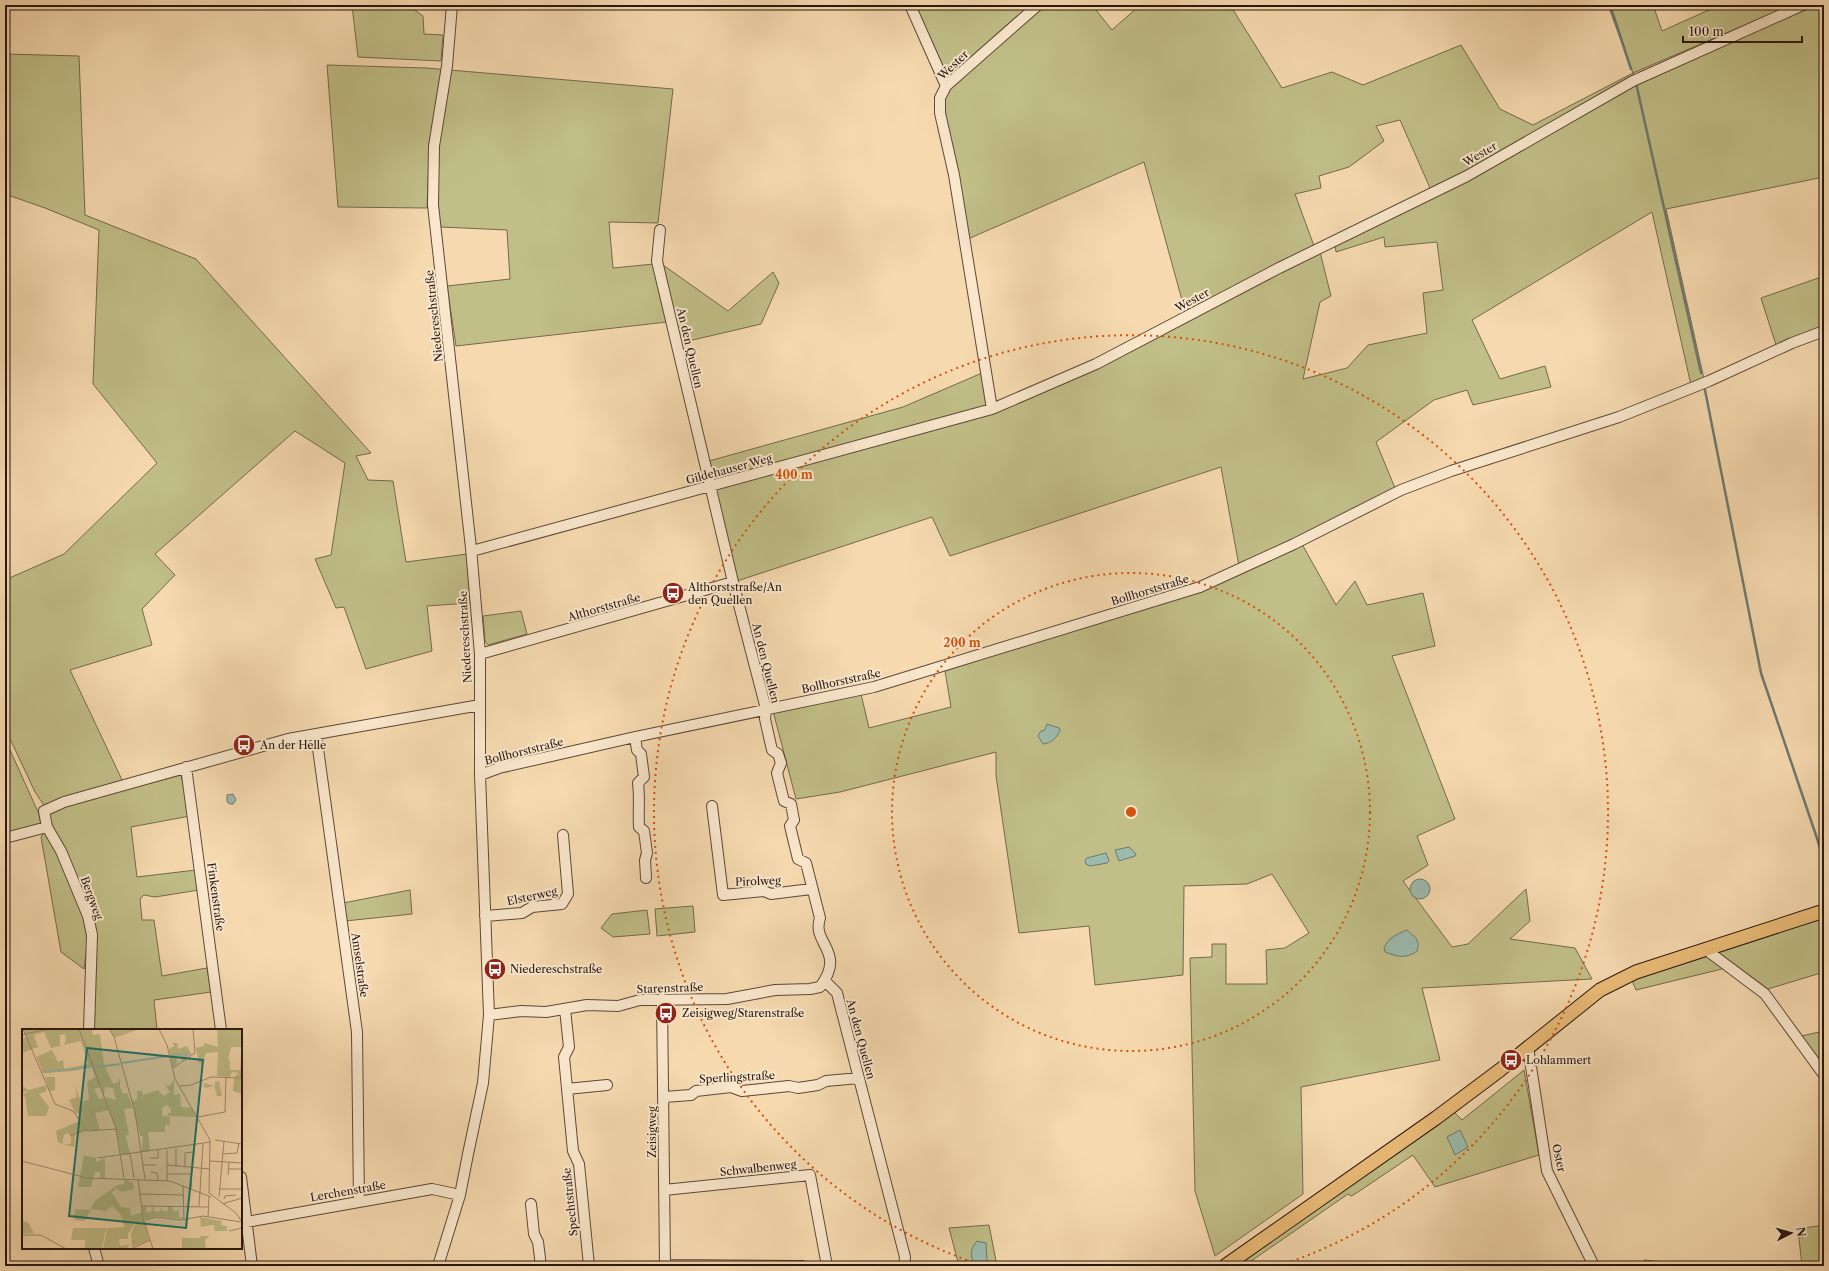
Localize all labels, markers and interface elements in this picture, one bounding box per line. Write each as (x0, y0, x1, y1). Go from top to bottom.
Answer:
scale bar (1683, 18, 1802, 44)
text: 100 m (1689, 24, 1724, 39)
street label: Wester (934, 47, 971, 83)
street label: Wester (1460, 139, 1500, 170)
street label: Niedereschstraße (422, 269, 446, 363)
street label: Wester (1172, 285, 1212, 315)
street label: An den Quellen (674, 305, 706, 390)
street label: Gildehauser Weg (684, 451, 774, 487)
text: 400 m (775, 467, 813, 482)
street label: Bollhorststraße (1109, 572, 1191, 608)
bus stop icon: Althorststraße/An den Quellen (660, 580, 686, 606)
place label: Althorststraße/An den Quellen (687, 580, 782, 607)
street label: Althorststraße (565, 590, 642, 624)
street label: Niedereschstraße (456, 591, 474, 683)
street label: An den Quellen (749, 620, 783, 705)
text: 200 m (943, 635, 981, 650)
street label: Bollhorststraße (800, 666, 882, 696)
bus stop icon: An der Helle (231, 732, 257, 758)
street label: Bollhorststraße (483, 734, 565, 768)
place label: An der Helle (259, 738, 326, 752)
centre of rings (1124, 805, 1138, 819)
street label: Finkenstraße (204, 862, 228, 932)
street label: Pirolweg (735, 873, 781, 889)
street label: Bergweg (78, 874, 106, 922)
street label: Elsterweg (506, 884, 559, 908)
street label: Amselstraße (348, 931, 371, 998)
bus stop icon: Niedereschstraße (482, 956, 508, 982)
place label: Niedereschstraße (510, 962, 602, 976)
street label: Starenstraße (636, 980, 704, 996)
street label: An den Quellen (843, 996, 878, 1081)
bus stop icon: Zeisigweg/Starenstraße (653, 1000, 679, 1026)
place label: Zeisigweg/Starenstraße (682, 1006, 804, 1020)
inset map (22, 1029, 242, 1249)
bus stop icon: Lohlammert (1498, 1047, 1524, 1073)
place label: Lohlammert (1526, 1053, 1591, 1067)
street label: Sperlingstraße (699, 1068, 775, 1086)
street label: Zeisigweg (645, 1106, 659, 1158)
street label: Oster (1549, 1143, 1569, 1174)
street label: Schwalbenweg (719, 1157, 797, 1179)
street label: Spechtstraße (559, 1167, 581, 1237)
street label: Lerchenstraße (309, 1177, 387, 1205)
north arrow (1771, 1213, 1811, 1253)
text: N (1793, 1226, 1808, 1238)

